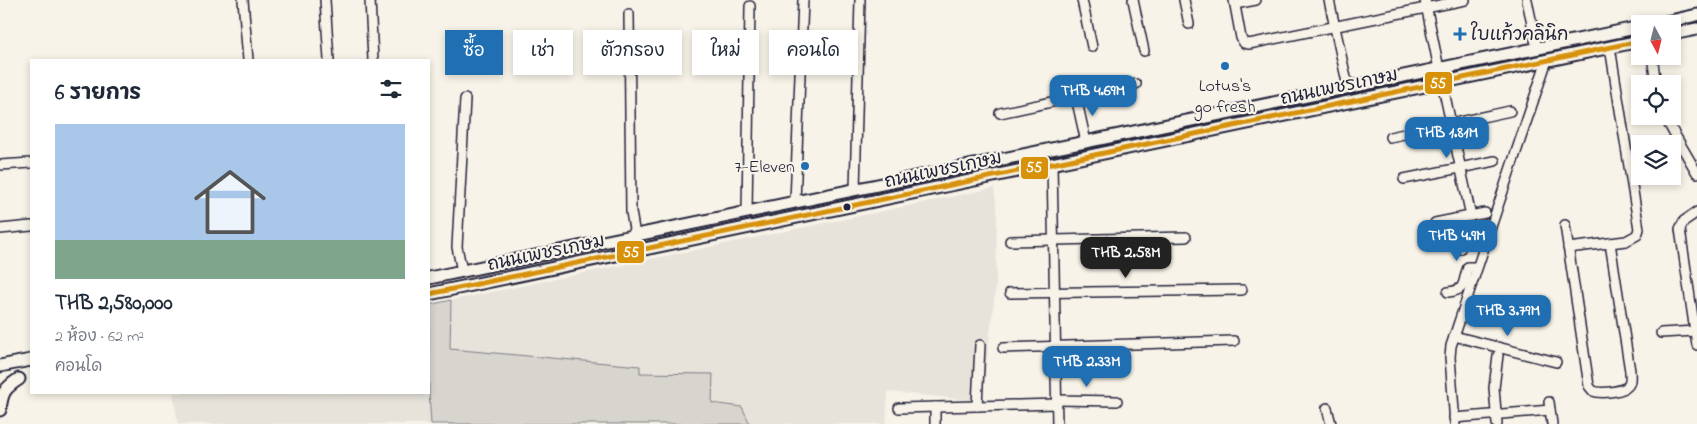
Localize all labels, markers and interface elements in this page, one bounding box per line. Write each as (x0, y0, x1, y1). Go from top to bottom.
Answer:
north arrow (1631, 15, 1681, 65)
map controls (1631, 15, 1681, 185)
place label: ใบแก้วคลินิก (1471, 21, 1568, 49)
marker: ใบแก้วคลินิก (1453, 27, 1467, 41)
chip: ซื้อ (445, 30, 503, 75)
chip: เช่า (513, 30, 573, 75)
chip: ตัวกรอง (583, 30, 682, 75)
chip: ใหม่ (692, 30, 759, 75)
chip: คอนโด (769, 30, 858, 75)
marker: Lotus's go fresh (1219, 60, 1231, 72)
street label: ถนนเพชรเกษม (1278, 63, 1401, 113)
line badge: 55 (1424, 71, 1453, 95)
pin: THB 4.69M (1036, 74, 1150, 117)
place label: Lotus's go fresh (1193, 74, 1256, 122)
text: 55 (1430, 74, 1446, 95)
icon: filters (377, 75, 405, 103)
button: locate (1631, 75, 1681, 125)
text: 6 รายการ (55, 79, 141, 109)
text: THB 4.69M (1061, 79, 1125, 103)
pin: THB 1.81M (1390, 116, 1504, 159)
text: THB 1.81M (1416, 121, 1478, 145)
button: layers (1631, 135, 1681, 185)
street label: ถนนเพชรเกษม (882, 146, 1005, 196)
place label: 7-Eleven (734, 155, 795, 181)
line badge: 55 (1020, 156, 1049, 180)
icon: home (185, 157, 275, 247)
text: 55 (1026, 158, 1042, 179)
marker: 7-Eleven (799, 160, 811, 172)
unlabelled marker (842, 202, 852, 212)
pin: THB 4.9M (1405, 220, 1509, 262)
text: THB 4.9M (1428, 224, 1486, 248)
street label: ถนนเพชรเกษม (485, 229, 608, 279)
pin: THB 2.58M (1069, 236, 1183, 279)
line badge: 55 (616, 240, 645, 264)
text: THB 2.58M (1091, 241, 1161, 265)
text: 55 (623, 243, 639, 264)
text: THB 2,580,000 (55, 289, 172, 319)
pin: THB 3.79M (1451, 294, 1565, 337)
text: THB 3.79M (1476, 299, 1540, 323)
text: 2 ห้อง · 62 m² (55, 325, 144, 349)
pin: THB 2.33M (1030, 346, 1144, 388)
text: THB 2.33M (1053, 350, 1121, 374)
text: คอนโด (55, 355, 102, 379)

